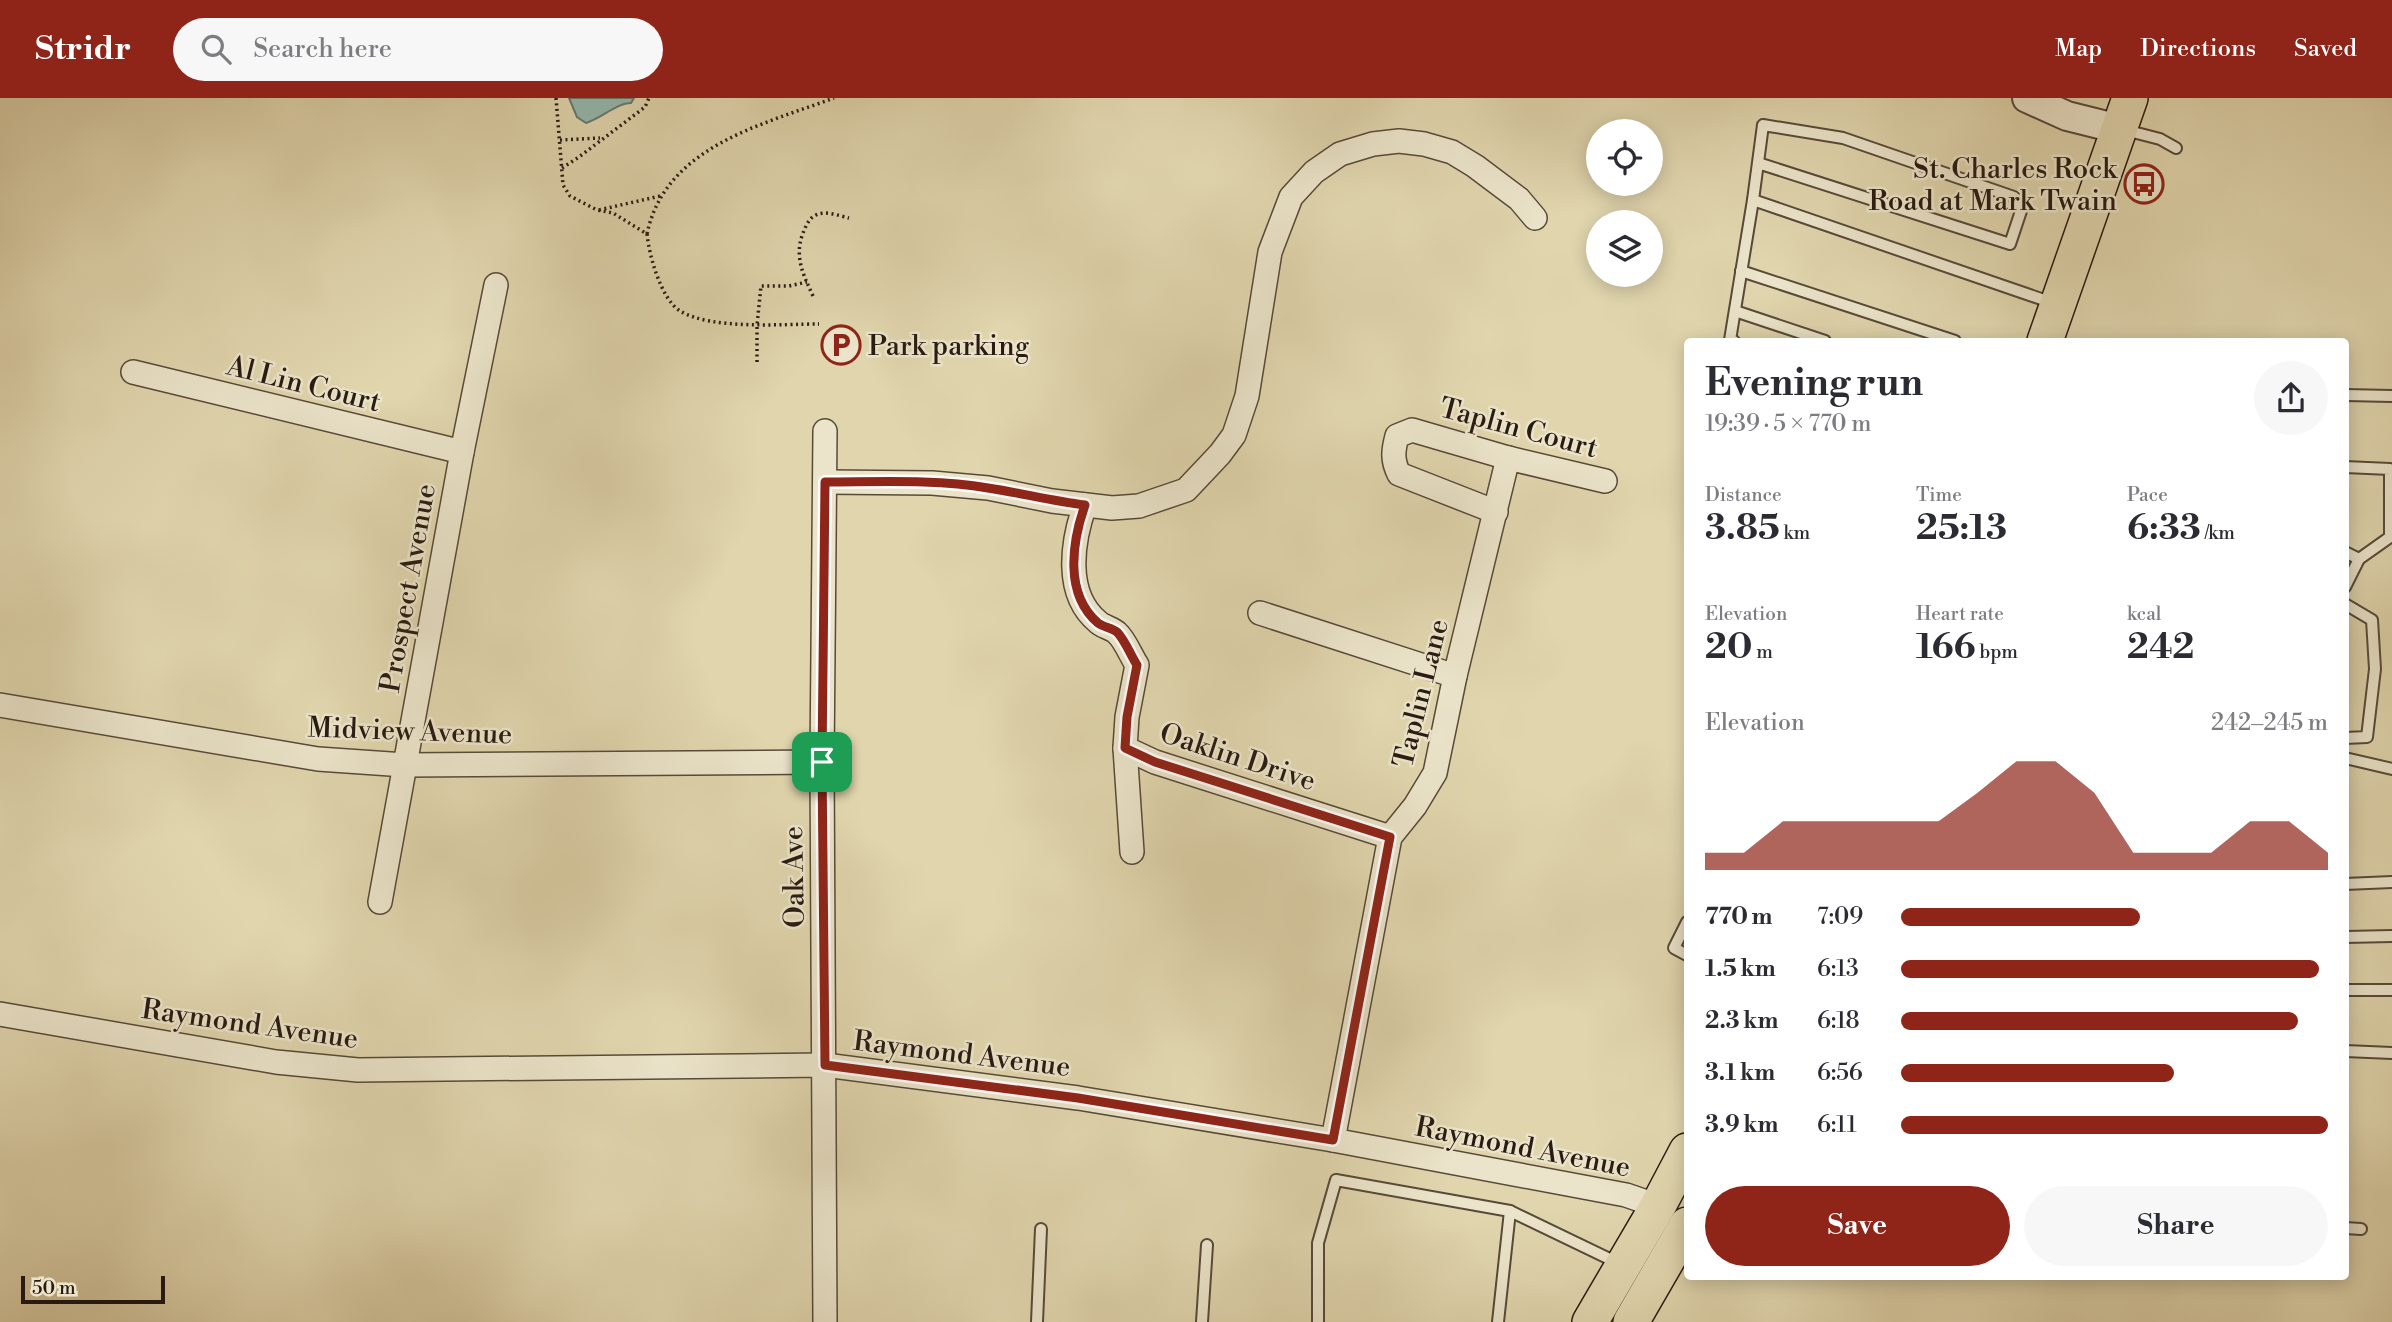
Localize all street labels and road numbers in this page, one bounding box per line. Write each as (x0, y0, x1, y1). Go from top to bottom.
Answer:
street label: Al Lin Court (222, 348, 384, 420)
street label: Taplin Court (1436, 391, 1602, 466)
street label: Prospect Avenue (373, 481, 444, 695)
street label: Taplin Lane (1386, 615, 1457, 771)
street label: Midview Avenue (307, 710, 513, 753)
street label: Oaklin Drive (1155, 716, 1320, 799)
street label: Oak Ave (776, 826, 813, 928)
street label: Raymond Avenue (139, 992, 360, 1057)
street label: Raymond Avenue (851, 1024, 1072, 1085)
street label: Raymond Avenue (1412, 1109, 1633, 1185)

